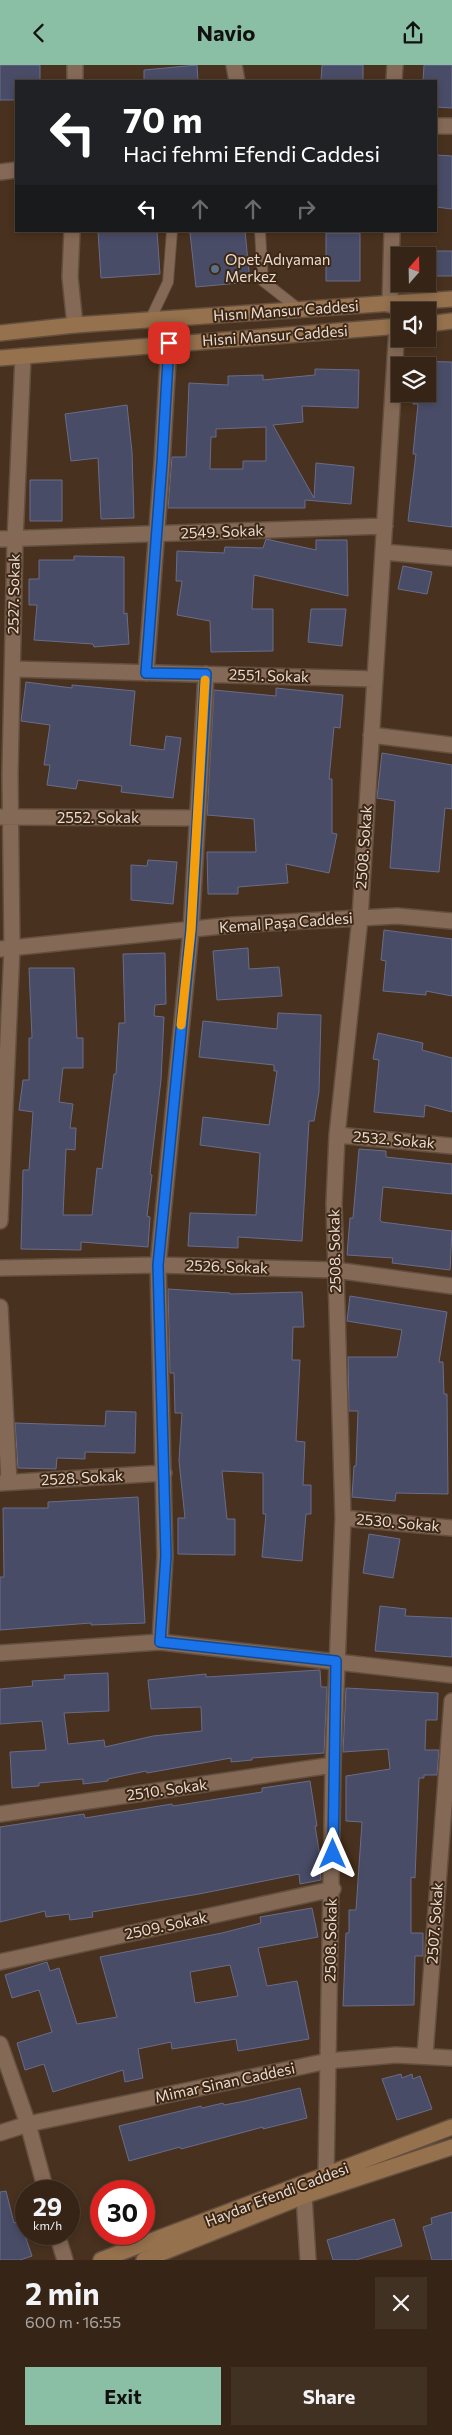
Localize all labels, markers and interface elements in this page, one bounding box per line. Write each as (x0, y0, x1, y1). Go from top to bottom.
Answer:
icon: back (25, 19, 53, 47)
text: Navio (196, 19, 256, 46)
icon: share (399, 19, 427, 47)
text: 70 m (123, 97, 203, 140)
icon: left (40, 100, 105, 165)
text: Haci fehmi Efendi Caddesi (123, 140, 380, 167)
icon: left (133, 195, 161, 223)
icon: ahead (186, 195, 214, 223)
icon: ahead (239, 195, 267, 223)
icon: right (292, 195, 320, 223)
north arrow (391, 247, 436, 293)
map controls (391, 247, 436, 402)
place label: Opet Adıyaman Merkez (225, 250, 330, 285)
marker: Opet Adıyaman Merkez (209, 263, 221, 275)
street label: Hısnı Mansur Caddesi (212, 296, 359, 324)
button: sound (391, 302, 436, 347)
street label: Hisni Mansur Caddesi (201, 321, 348, 349)
pin (148, 322, 190, 364)
icon: arrive (155, 329, 183, 357)
button: layers (391, 357, 436, 402)
street label: 2549. Sokak (180, 521, 264, 541)
street label: 2527. Sokak (3, 554, 23, 634)
street label: 2551. Sokak (229, 665, 309, 685)
street label: 2508. Sokak (351, 804, 375, 889)
street label: 2552. Sokak (57, 808, 139, 826)
street label: Kemal Paşa Caddesi (219, 908, 353, 936)
street label: 2532. Sokak (352, 1126, 436, 1152)
street label: 2508. Sokak (324, 1209, 344, 1293)
street label: 2526. Sokak (186, 1256, 268, 1276)
street label: 2528. Sokak (40, 1466, 124, 1488)
street label: 2530. Sokak (356, 1509, 440, 1535)
street label: 2510. Sokak (125, 1774, 208, 1804)
position arrow (306, 1827, 358, 1879)
street label: 2507. Sokak (422, 1881, 446, 1964)
street label: 2508. Sokak (320, 1898, 340, 1982)
street label: 2509. Sokak (123, 1908, 209, 1943)
street label: Mimar Sinan Caddesi (153, 2058, 296, 2106)
street label: Haydar Efendi Caddesi (202, 2158, 351, 2230)
speed limit sign: 30 (90, 2180, 155, 2245)
text: 29 (33, 2191, 62, 2221)
text: km/h (33, 2218, 62, 2232)
text: 2 min (25, 2274, 100, 2311)
button: close (375, 2277, 427, 2329)
text: 600 m · 16:55 (25, 2312, 121, 2331)
button: Exit (25, 2367, 221, 2425)
button: Share (231, 2367, 427, 2425)

